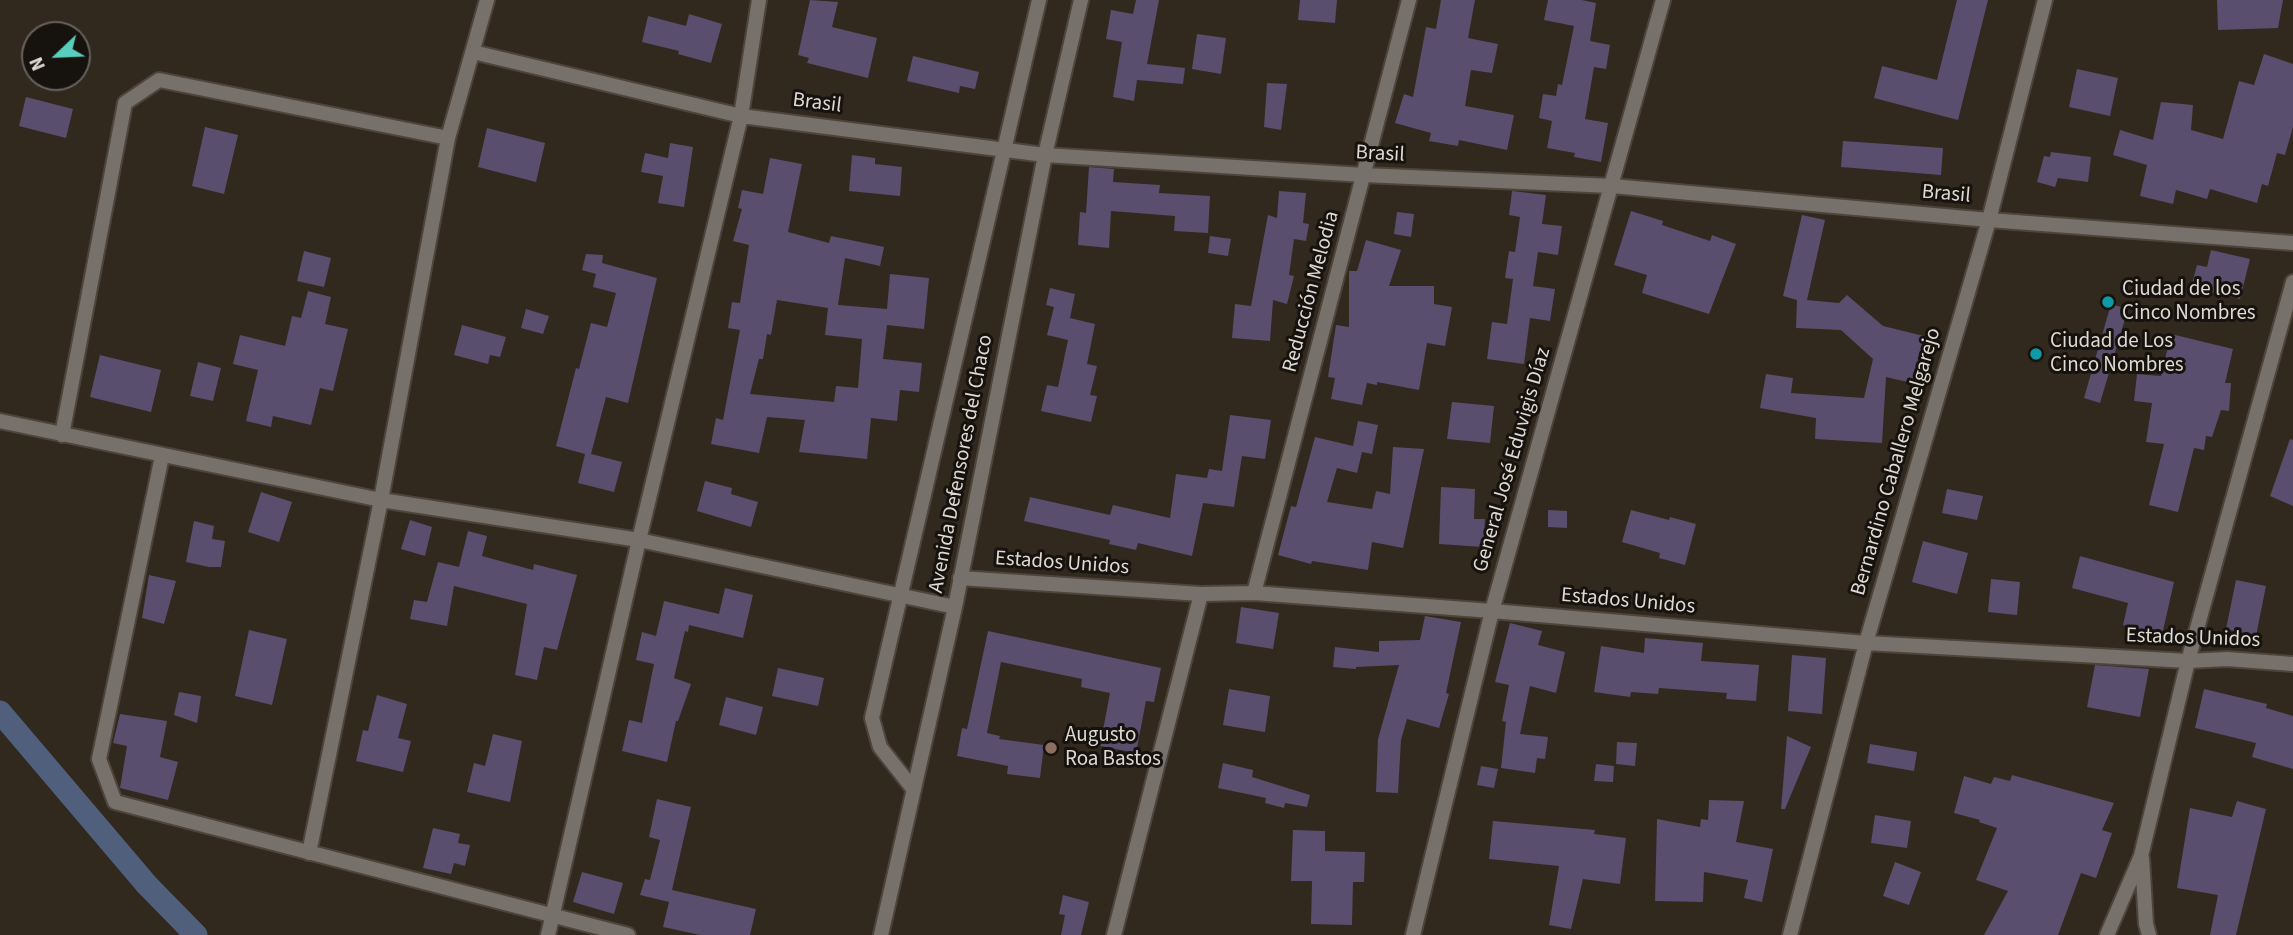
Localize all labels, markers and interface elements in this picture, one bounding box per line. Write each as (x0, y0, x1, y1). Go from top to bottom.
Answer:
north arrow (21, 21, 91, 91)
text: N (23, 53, 53, 75)
street label: Brasil (791, 89, 843, 119)
street label: Brasil (1355, 141, 1405, 169)
street label: Brasil (1920, 180, 1972, 210)
street label: Reducción Melodia (1278, 209, 1346, 375)
place label: Ciudad de los Cinco Nombres (2122, 277, 2256, 327)
marker: Ciudad de los Cinco Nombres (2100, 294, 2116, 310)
street label: Bernardino Caballero Melgarejo (1847, 325, 1947, 599)
place label: Ciudad de Los Cinco Nombres (2050, 329, 2184, 379)
street label: Avenida Defensores del Chaco (925, 333, 999, 595)
street label: General José Eduvigis Díaz (1469, 345, 1557, 575)
marker: Ciudad de Los Cinco Nombres (2028, 346, 2044, 362)
street label: Estados Unidos (994, 547, 1130, 581)
street label: Estados Unidos (1560, 584, 1696, 620)
street label: Estados Unidos (2125, 624, 2261, 654)
place label: Augusto Roa Bastos (1065, 723, 1161, 773)
marker: Augusto Roa Bastos (1043, 740, 1059, 756)

